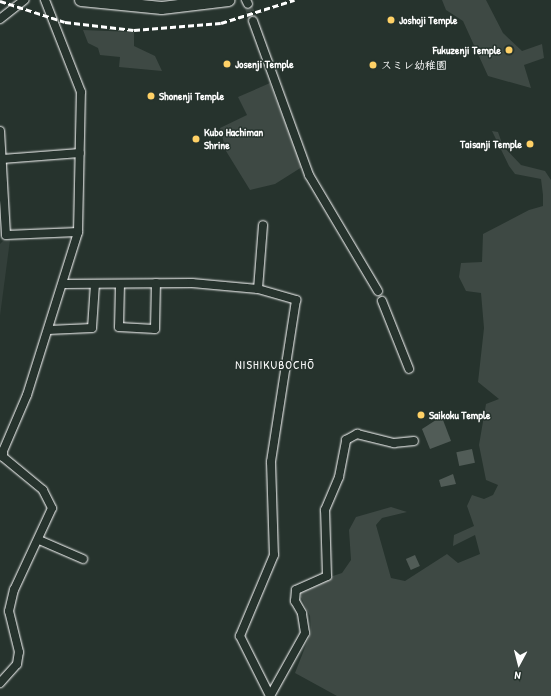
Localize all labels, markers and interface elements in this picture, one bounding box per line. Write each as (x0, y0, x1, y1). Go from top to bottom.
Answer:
place label: Joshoji Temple (399, 13, 457, 27)
marker: Joshoji Temple (386, 15, 396, 25)
place label: Fukuzenji Temple (433, 43, 501, 57)
marker: Fukuzenji Temple (504, 45, 514, 55)
place label: Josenji Temple (235, 57, 294, 71)
place label: スミレ幼稚園 (381, 58, 447, 72)
marker: Josenji Temple (222, 59, 232, 69)
marker: スミレ幼稚園 (368, 60, 378, 70)
place label: Shonenji Temple (159, 89, 224, 103)
marker: Shonenji Temple (146, 91, 156, 101)
place label: Kubo Hachiman Shrine (204, 126, 263, 152)
marker: Kubo Hachiman Shrine (191, 134, 201, 144)
place label: Taisanji Temple (460, 137, 522, 151)
marker: Taisanji Temple (525, 139, 535, 149)
district label: NISHIKUBOCHŌ (235, 358, 315, 372)
place label: Saikoku Temple (429, 408, 490, 422)
marker: Saikoku Temple (416, 410, 426, 420)
north arrow (499, 644, 539, 684)
text: N (514, 669, 521, 683)

